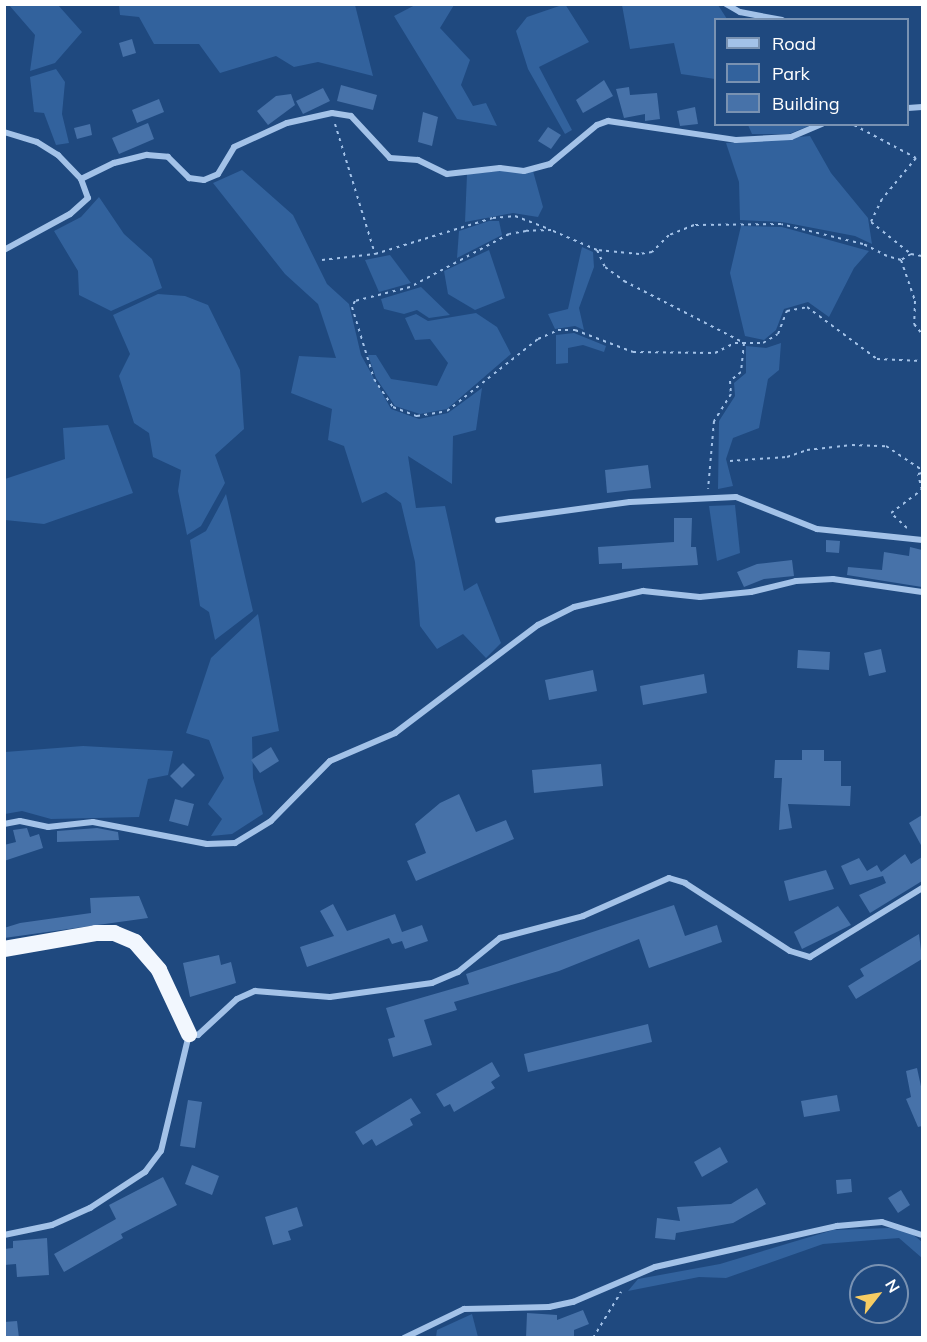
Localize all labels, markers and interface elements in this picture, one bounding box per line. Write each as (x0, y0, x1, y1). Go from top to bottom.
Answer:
legend (714, 18, 909, 126)
text: Road (772, 32, 816, 55)
text: Park (772, 62, 810, 85)
text: Building (772, 92, 840, 115)
north arrow (849, 1264, 909, 1324)
text: N (881, 1275, 904, 1296)

